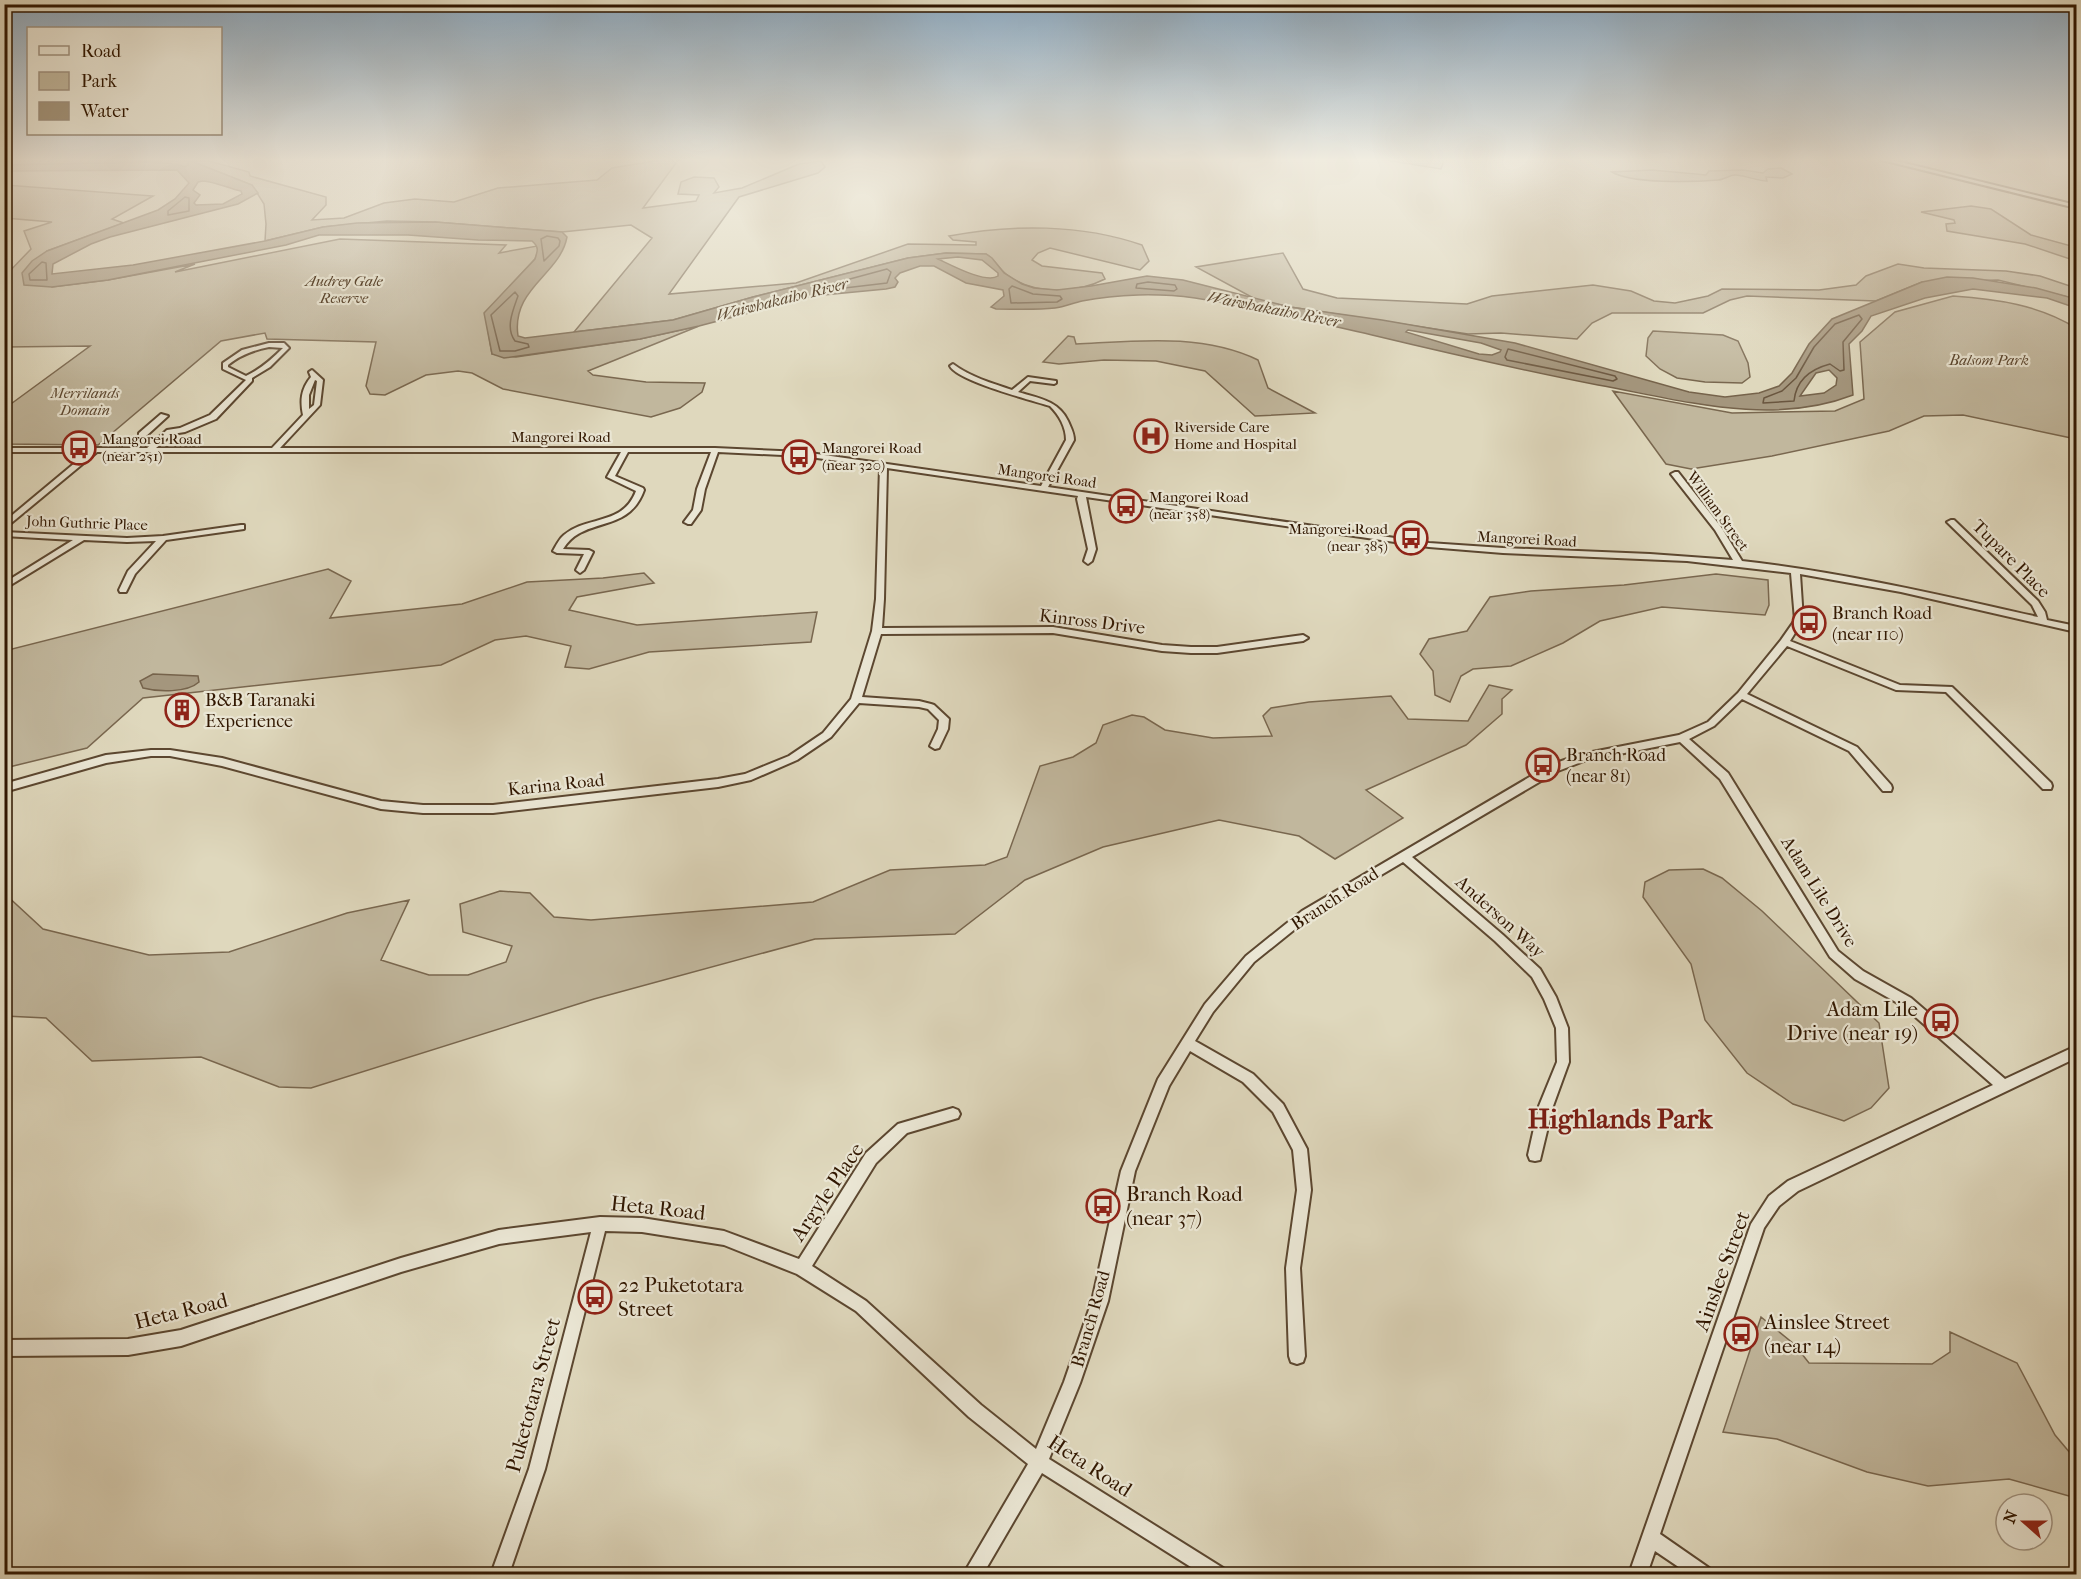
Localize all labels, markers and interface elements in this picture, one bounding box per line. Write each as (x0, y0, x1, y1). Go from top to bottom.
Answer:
legend (27, 27, 222, 135)
text: Road (81, 41, 121, 62)
text: Park (81, 71, 118, 92)
text: Water (80, 101, 129, 122)
park label: Audrey Gale Reserve (303, 272, 384, 307)
water label: Waiwhakaiho River (714, 273, 852, 325)
water label: Waiwhakaiho River (1206, 287, 1344, 332)
park label: Balsom Park (1948, 351, 2029, 369)
park label: Merrilands Domain (50, 384, 120, 419)
hospital icon: Riverside Care Home and Hospital (1133, 418, 1169, 454)
place label: Riverside Care Home and Hospital (1174, 418, 1297, 453)
street label: Mangorei Road (511, 428, 612, 446)
bus stop icon: Mangorei Road (near 251) (61, 430, 97, 466)
place label: Mangorei Road (near 251) (102, 430, 202, 465)
bus stop icon: Mangorei Road (near 320) (781, 439, 817, 475)
place label: Mangorei Road (near 320) (822, 439, 922, 474)
street label: Mangorei Road (996, 460, 1098, 492)
street label: William Street (1683, 467, 1753, 555)
bus stop icon: Mangorei Road (near 358) (1108, 488, 1144, 524)
place label: Mangorei Road (near 358) (1149, 488, 1249, 523)
street label: John Guthrie Place (25, 512, 149, 534)
street label: Tupare Place (1968, 516, 2054, 602)
place label: Mangorei Road (near 385) (1288, 520, 1389, 555)
bus stop icon: Mangorei Road (near 385) (1393, 520, 1429, 556)
street label: Mangorei Road (1477, 527, 1578, 551)
place label: Branch Road (near 110) (1832, 603, 1932, 645)
street label: Kinross Drive (1038, 605, 1146, 639)
bus stop icon: Branch Road (near 110) (1791, 605, 1827, 641)
place label: B&B Taranaki Experience (205, 690, 316, 732)
building icon: B&B Taranaki Experience (164, 692, 200, 728)
place label: Branch Road (near 81) (1566, 745, 1666, 787)
bus stop icon: Branch Road (near 81) (1525, 747, 1561, 783)
street label: Karina Road (507, 769, 606, 801)
street label: Adam Lile Drive (1776, 832, 1861, 951)
street label: Branch Road (1287, 863, 1383, 935)
street label: Anderson Way (1450, 871, 1550, 963)
place label: Adam Lile Drive (near 19) (1786, 997, 1918, 1045)
bus stop icon: Adam Lile Drive (near 19) (1923, 1003, 1959, 1039)
district label: Highlands Park (1527, 1102, 1714, 1135)
street label: Argyle Place (785, 1138, 869, 1246)
place label: Branch Road (near 37) (1126, 1182, 1243, 1230)
bus stop icon: Branch Road (near 37) (1085, 1188, 1121, 1224)
street label: Heta Road (609, 1191, 707, 1225)
street label: Ainslee Street (1689, 1207, 1755, 1335)
street label: Branch Road (1067, 1268, 1115, 1370)
place label: 22 Puketotara Street (618, 1273, 744, 1321)
bus stop icon: 22 Puketotara Street (577, 1279, 613, 1315)
street label: Heta Road (132, 1288, 231, 1334)
place label: Ainslee Street (near 14) (1763, 1310, 1891, 1358)
street label: Puketotara Street (501, 1314, 565, 1475)
bus stop icon: Ainslee Street (near 14) (1723, 1316, 1759, 1352)
street label: Heta Road (1044, 1430, 1137, 1502)
north arrow (1994, 1492, 2054, 1552)
text: N (1999, 1507, 2022, 1526)

